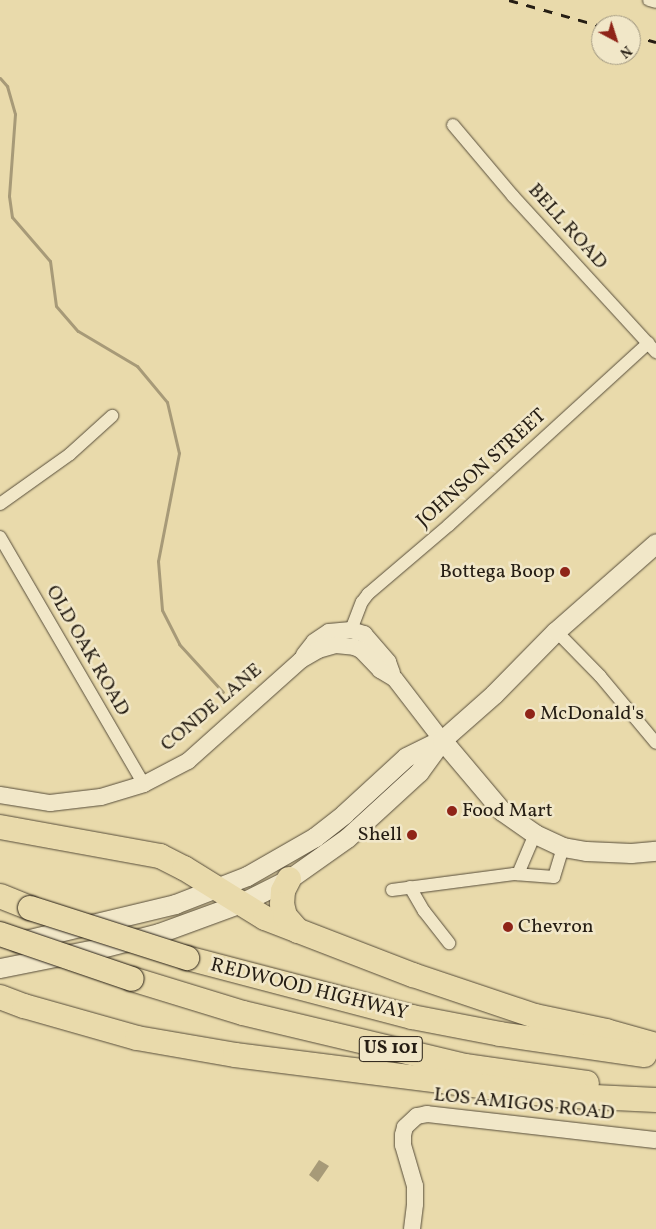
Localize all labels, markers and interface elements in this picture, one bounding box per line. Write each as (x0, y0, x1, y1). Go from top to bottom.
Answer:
north arrow (591, 15, 641, 65)
text: N (615, 41, 635, 62)
street label: BELL ROAD (522, 179, 612, 275)
street label: JOHNSON STREET (412, 405, 552, 533)
place label: Bottega Boop (439, 560, 555, 584)
marker: Bottega Boop (559, 566, 571, 578)
street label: OLD OAK ROAD (40, 581, 134, 721)
street label: CONDE LANE (156, 659, 268, 757)
place label: McDonald's (540, 702, 644, 726)
marker: McDonald's (524, 708, 536, 720)
place label: Food Mart (462, 799, 553, 823)
marker: Food Mart (446, 805, 458, 817)
place label: Shell (358, 823, 402, 847)
marker: Shell (406, 829, 418, 841)
place label: Chevron (518, 915, 594, 939)
marker: Chevron (502, 921, 514, 933)
street label: REDWOOD HIGHWAY (208, 954, 410, 1026)
road number: US 101 (358, 1032, 424, 1066)
street label: LOS AMIGOS ROAD (432, 1084, 616, 1126)

